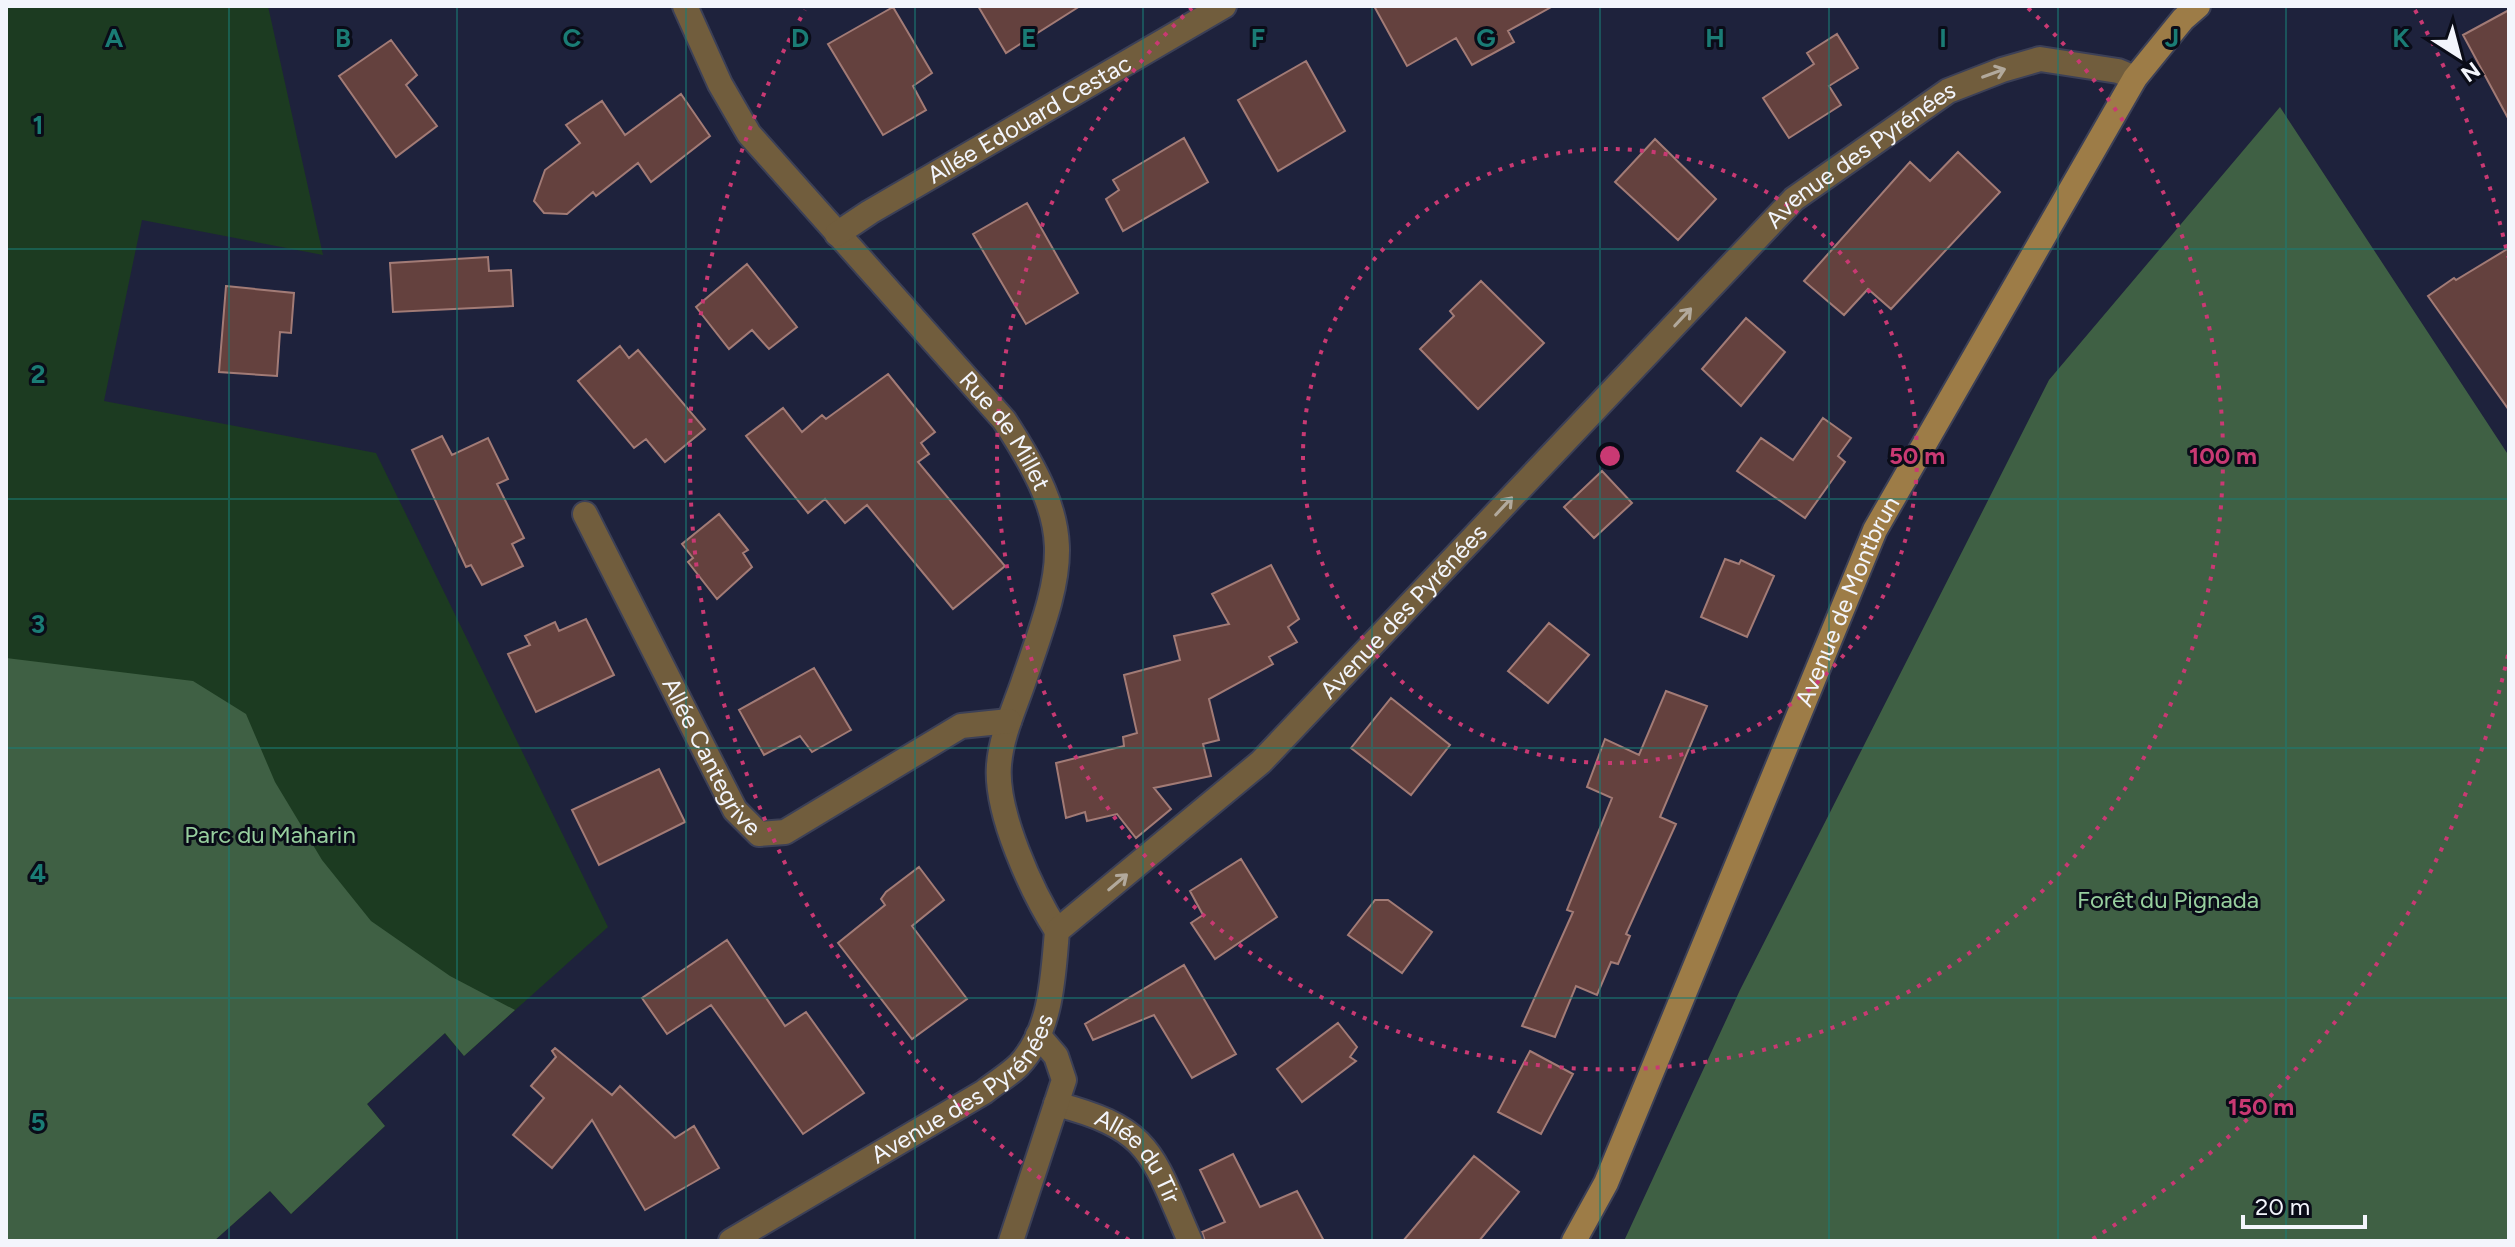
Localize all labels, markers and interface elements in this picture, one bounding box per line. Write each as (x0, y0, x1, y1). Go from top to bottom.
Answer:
north arrow (2419, 16, 2499, 96)
text: A (105, 22, 124, 54)
text: B (335, 22, 351, 54)
text: C (563, 22, 582, 54)
text: D (791, 22, 809, 54)
text: E (1021, 22, 1037, 54)
text: F (1251, 22, 1265, 54)
text: G (1476, 22, 1496, 54)
text: H (1705, 22, 1725, 54)
text: I (1939, 22, 1947, 54)
text: J (2165, 22, 2179, 54)
text: K (2392, 22, 2410, 54)
street label: Allée Edouard Cestac (922, 48, 1136, 189)
text: N (2456, 56, 2485, 88)
one-way arrow (1982, 65, 2007, 80)
street label: Avenue des Pyrénées (1759, 75, 1959, 234)
text: 1 (33, 109, 43, 141)
one-way arrow (1673, 307, 1692, 327)
text: 2 (30, 358, 46, 390)
street label: Rue de Millet (954, 365, 1057, 495)
text: 50 m (1889, 441, 1945, 470)
text: 100 m (2189, 441, 2257, 470)
centre of rings (1596, 442, 1624, 470)
street label: Avenue de Montbrun (1789, 491, 1905, 711)
one-way arrow (1494, 496, 1513, 516)
street label: Avenue des Pyrénées (1313, 518, 1493, 705)
text: 3 (31, 608, 45, 640)
street label: Allée Cantegrive (656, 673, 767, 842)
park label: Parc du Maharin (184, 820, 356, 849)
text: 4 (30, 857, 46, 889)
one-way arrow (1107, 873, 1127, 891)
park label: Forêt du Pignada (2077, 885, 2259, 914)
street label: Avenue des Pyrénées (866, 1010, 1059, 1169)
text: 150 m (2228, 1092, 2294, 1121)
street label: Allée du Tir (1091, 1103, 1187, 1208)
text: 5 (30, 1106, 46, 1138)
scale bar (2243, 1179, 2365, 1229)
text: 20 m (2255, 1192, 2310, 1221)

